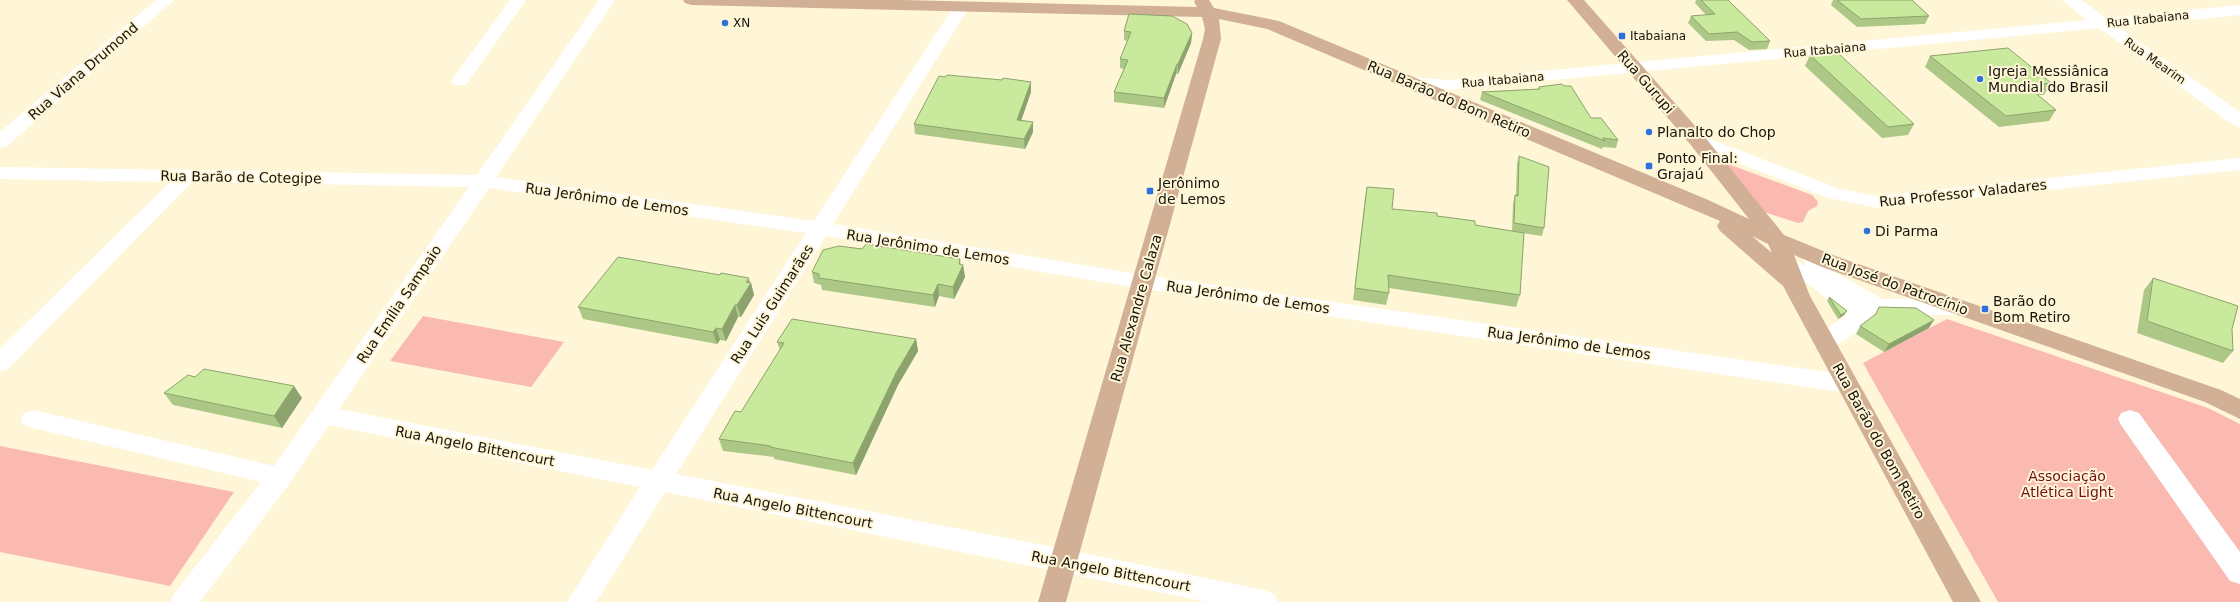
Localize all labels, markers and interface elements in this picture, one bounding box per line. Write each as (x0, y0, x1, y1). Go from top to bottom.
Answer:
street label: Rua Itabaiana (2106, 8, 2190, 30)
place label: XN (733, 16, 750, 30)
marker: XN (720, 18, 730, 28)
street label: Rua Viana Drumond (25, 19, 141, 123)
place label: Itabaiana (1630, 29, 1686, 43)
marker: Itabaiana (1617, 31, 1627, 41)
street label: Rua Mearim (2122, 35, 2188, 87)
street label: Rua Itabaiana (1783, 39, 1867, 61)
street label: Rua Gurupi (1614, 47, 1678, 117)
street label: Rua Barão do Bom Retiro (1365, 57, 1533, 141)
place label: Igreja Messiânica Mundial do Brasil (1988, 63, 2109, 95)
street label: Rua Itabaiana (1461, 69, 1545, 91)
marker: Igreja Messiânica Mundial do Brasil (1975, 74, 1985, 84)
place label: Planalto do Chop (1657, 124, 1776, 140)
marker: Planalto do Chop (1644, 127, 1654, 137)
place label: Ponto Final: Grajaú (1657, 150, 1738, 182)
marker: Ponto Final: Grajaú (1644, 161, 1654, 171)
street label: Rua Barão de Cotegipe (160, 168, 322, 186)
place label: Jerônimo de Lemos (1157, 175, 1226, 207)
street label: Rua Professor Valadares (1878, 176, 2048, 210)
street label: Rua Jerônimo de Lemos (524, 180, 690, 218)
marker: Jerônimo de Lemos (1145, 186, 1155, 196)
place label: Di Parma (1875, 223, 1938, 239)
street label: Rua Jerônimo de Lemos (845, 226, 1011, 268)
marker: Di Parma (1862, 226, 1872, 236)
street label: Rua Alexandre Calaza (1107, 232, 1165, 384)
street label: Rua Luis Guimarães (727, 241, 817, 367)
street label: Rua Emília Sampaio (353, 242, 445, 366)
street label: Rua José do Patrocínio (1820, 250, 1970, 318)
street label: Rua Jerônimo de Lemos (1165, 278, 1331, 316)
place label: Barão do Bom Retiro (1993, 293, 2070, 325)
marker: Barão do Bom Retiro (1980, 304, 1990, 314)
street label: Rua Jerônimo de Lemos (1486, 324, 1652, 362)
street label: Rua Barão do Bom Retiro (1829, 360, 1929, 522)
street label: Rua Angelo Bittencourt (394, 423, 557, 469)
park label: Associação Atlética Light (2021, 468, 2114, 500)
street label: Rua Angelo Bittencourt (712, 485, 875, 531)
street label: Rua Angelo Bittencourt (1030, 548, 1193, 594)

